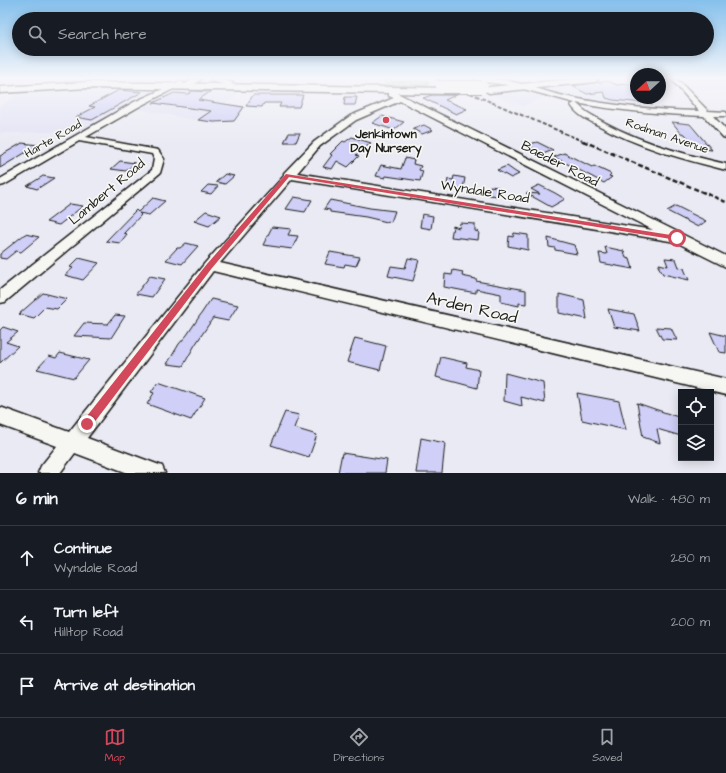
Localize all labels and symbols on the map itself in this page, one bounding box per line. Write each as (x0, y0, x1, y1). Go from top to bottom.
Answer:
north arrow (630, 68, 666, 104)
street label: Rodman Avenue (623, 114, 711, 158)
marker: Jenkintown Day Nursery (381, 115, 391, 125)
street label: Harte Road (21, 116, 85, 162)
place label: Jenkintown Day Nursery (350, 126, 422, 158)
street label: Baeder Road (518, 136, 602, 192)
street label: Lambert Road (64, 154, 150, 230)
street label: Wyndale Road (439, 175, 531, 209)
route start (668, 229, 686, 247)
street label: Arden Road (424, 286, 520, 330)
route end (78, 415, 96, 433)

